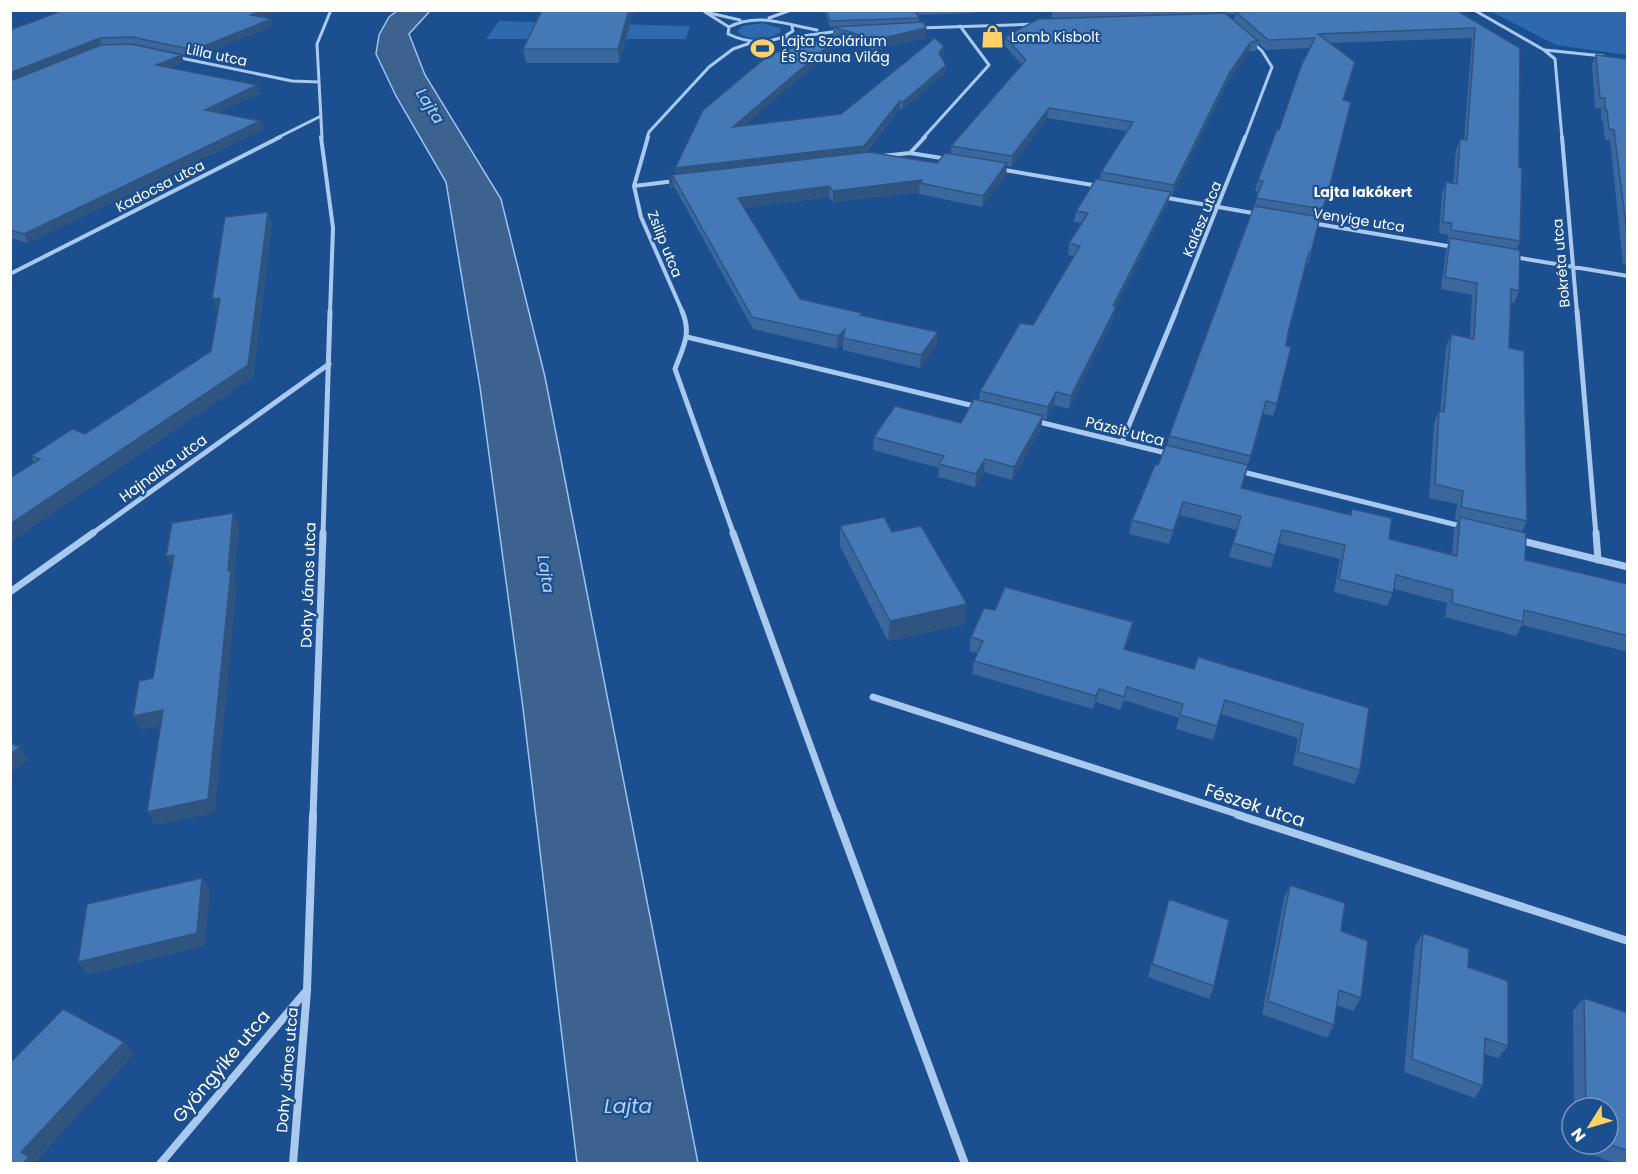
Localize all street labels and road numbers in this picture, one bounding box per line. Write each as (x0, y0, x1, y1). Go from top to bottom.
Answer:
street label: Lilla utca (185, 39, 249, 71)
street label: Kadocsa utca (112, 155, 208, 217)
street label: Kalász utca (1178, 178, 1226, 260)
street label: Venyige utca (1312, 203, 1406, 237)
street label: Zsilip utca (643, 208, 687, 280)
street label: Bokréta utca (1547, 218, 1575, 308)
street label: Pázsit utca (1083, 411, 1167, 451)
street label: Hajnalka utca (115, 429, 211, 507)
street label: Dohy János utca (295, 522, 321, 648)
street label: Fészek utca (1202, 777, 1308, 833)
street label: Gyöngyike utca (166, 1004, 276, 1128)
street label: Dohy János utca (271, 1006, 303, 1134)

